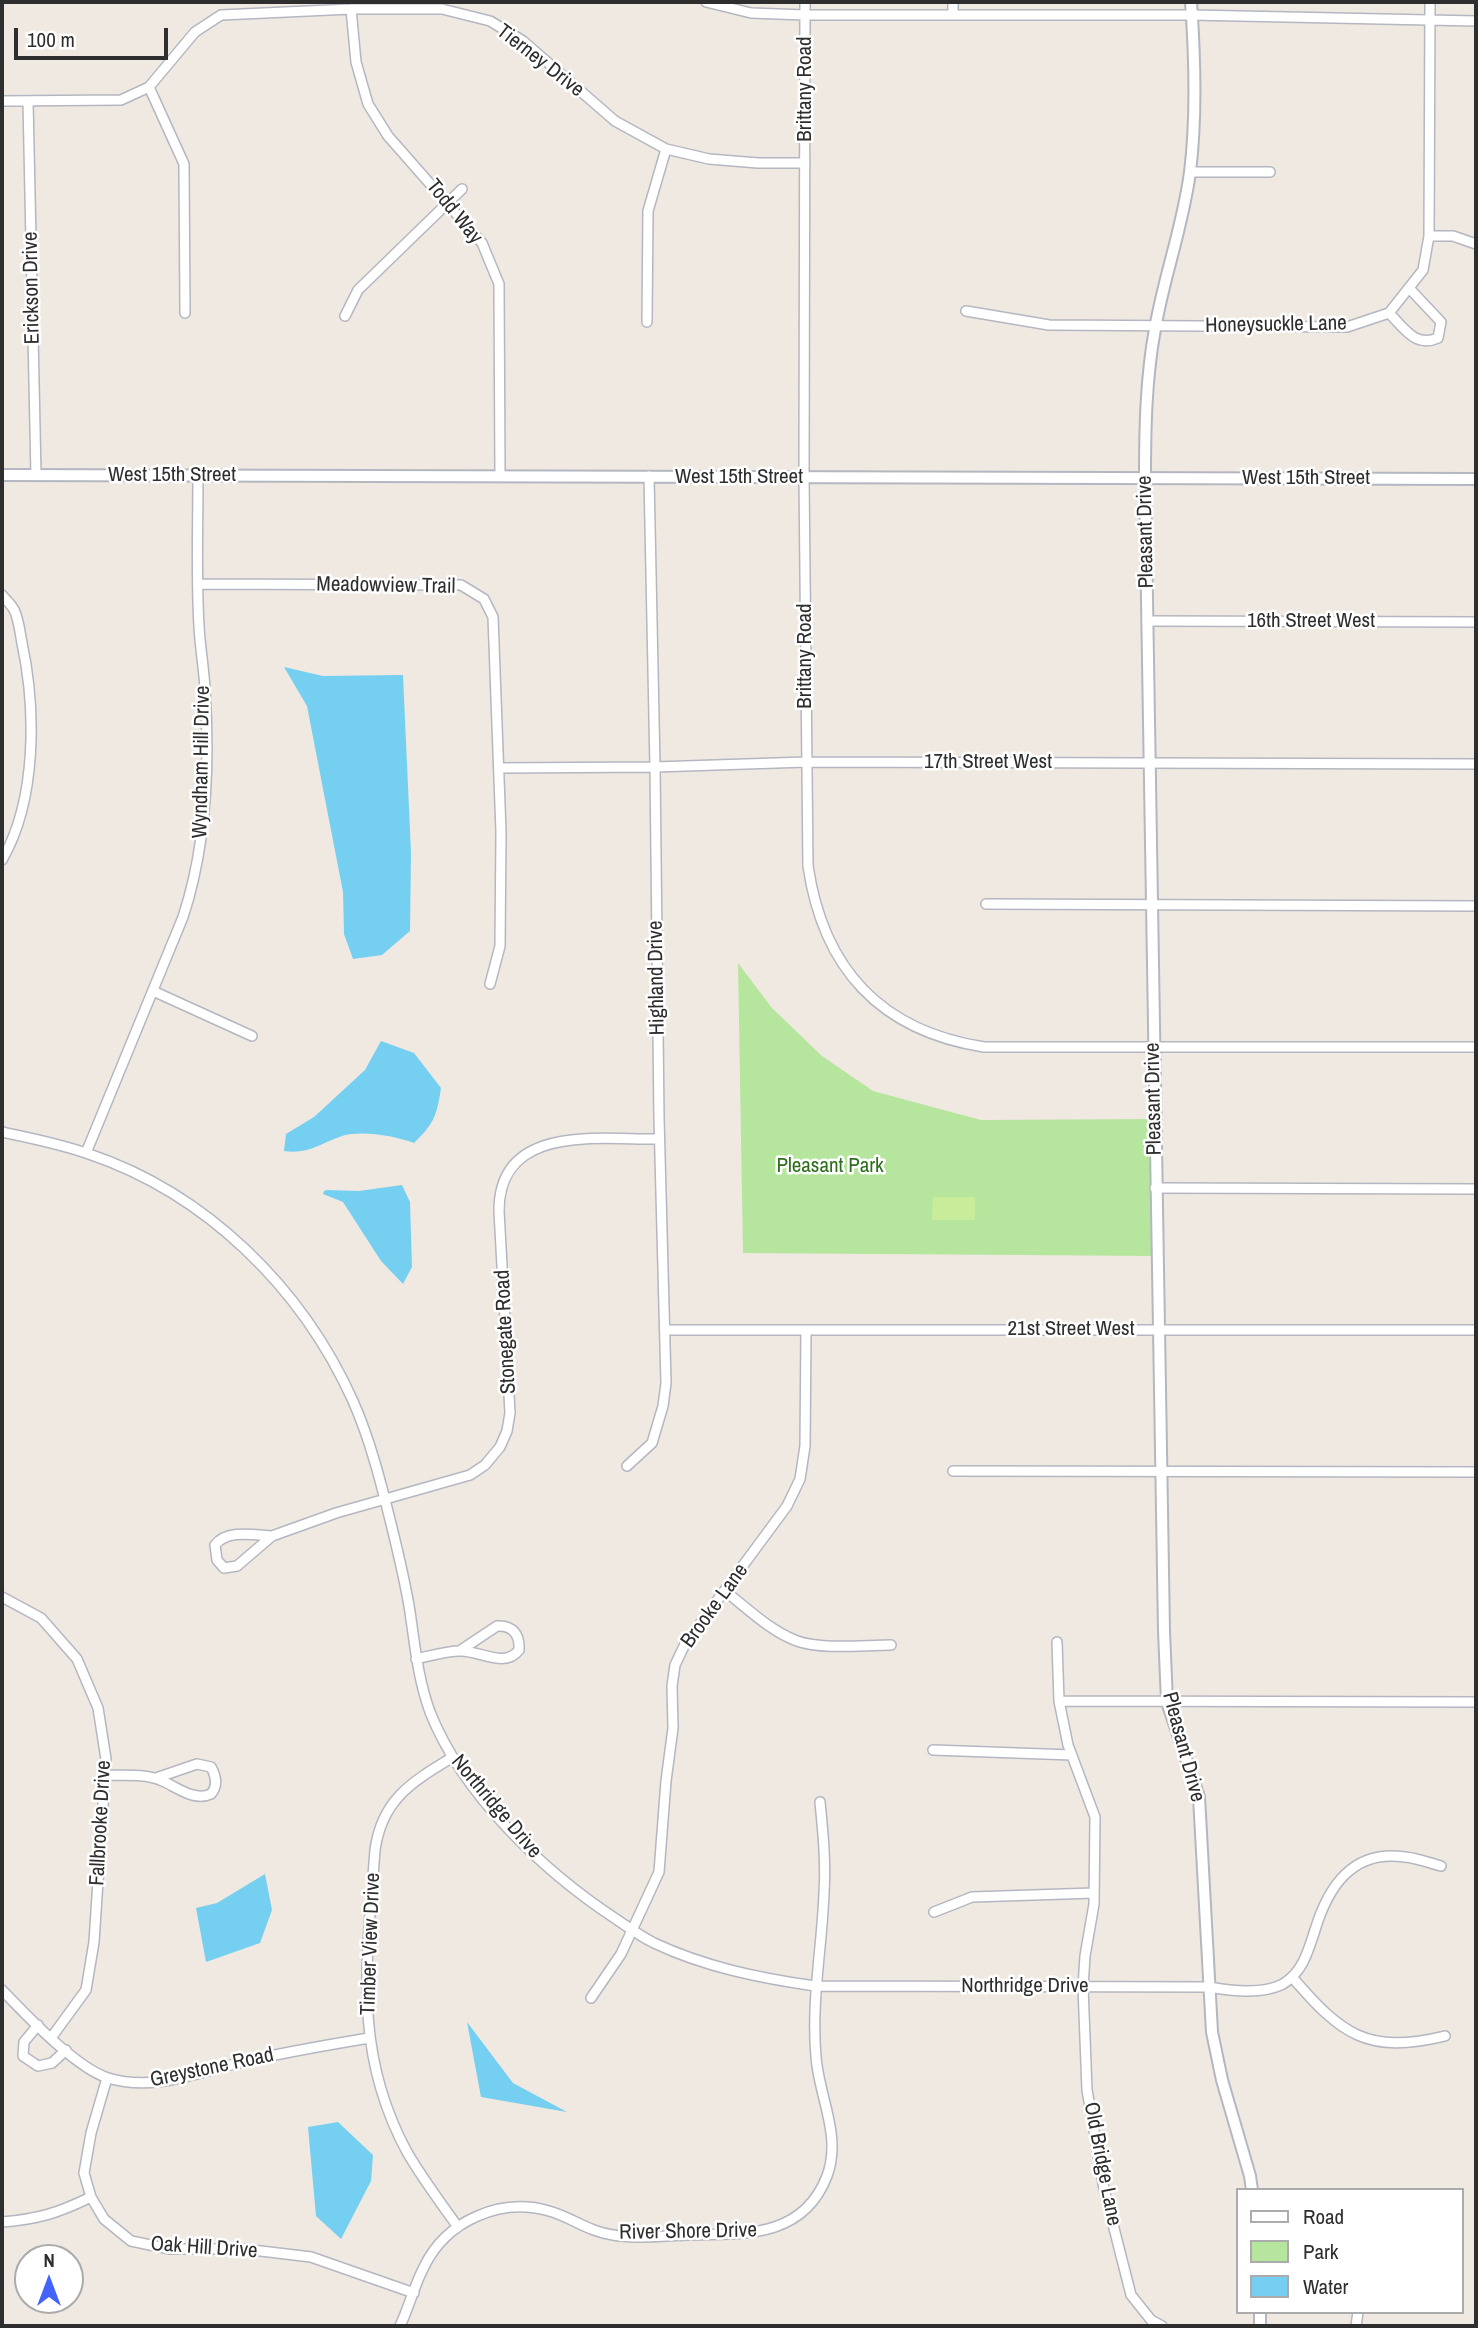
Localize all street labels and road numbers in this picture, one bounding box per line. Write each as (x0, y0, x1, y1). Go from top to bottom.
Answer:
street label: Tierney Drive (491, 19, 589, 103)
street label: Brittany Road (792, 36, 818, 142)
street label: Todd Way (420, 175, 488, 249)
street label: Erickson Drive (18, 231, 46, 345)
street label: Honeysuckle Lane (1205, 311, 1347, 339)
street label: West 15th Street (108, 462, 236, 488)
street label: West 15th Street (675, 464, 803, 490)
street label: West 15th Street (1242, 465, 1370, 491)
street label: Pleasant Drive (1132, 475, 1160, 589)
street label: Meadowview Trail (316, 572, 456, 600)
street label: Brittany Road (792, 603, 818, 709)
street label: 16th Street West (1247, 608, 1375, 634)
street label: Wyndham Hill Drive (188, 685, 216, 839)
street label: 17th Street West (924, 749, 1052, 775)
street label: Highland Drive (643, 920, 671, 1036)
street label: Pleasant Drive (1140, 1042, 1168, 1156)
street label: Stonegate Road (490, 1269, 522, 1395)
street label: 21st Street West (1007, 1316, 1135, 1342)
street label: Brooke Lane (676, 1559, 754, 1653)
street label: Pleasant Drive (1156, 1689, 1210, 1805)
street label: Northridge Drive (445, 1750, 547, 1864)
street label: Fallbrooke Drive (85, 1760, 117, 1886)
street label: Timber View Drive (356, 1872, 386, 2016)
street label: Northridge Drive (961, 1973, 1089, 1999)
street label: Greystone Road (148, 2043, 276, 2093)
street label: Old Bridge Lane (1078, 2100, 1126, 2228)
street label: River Shore Drive (619, 2218, 757, 2246)
street label: Oak Hill Drive (150, 2232, 258, 2264)

